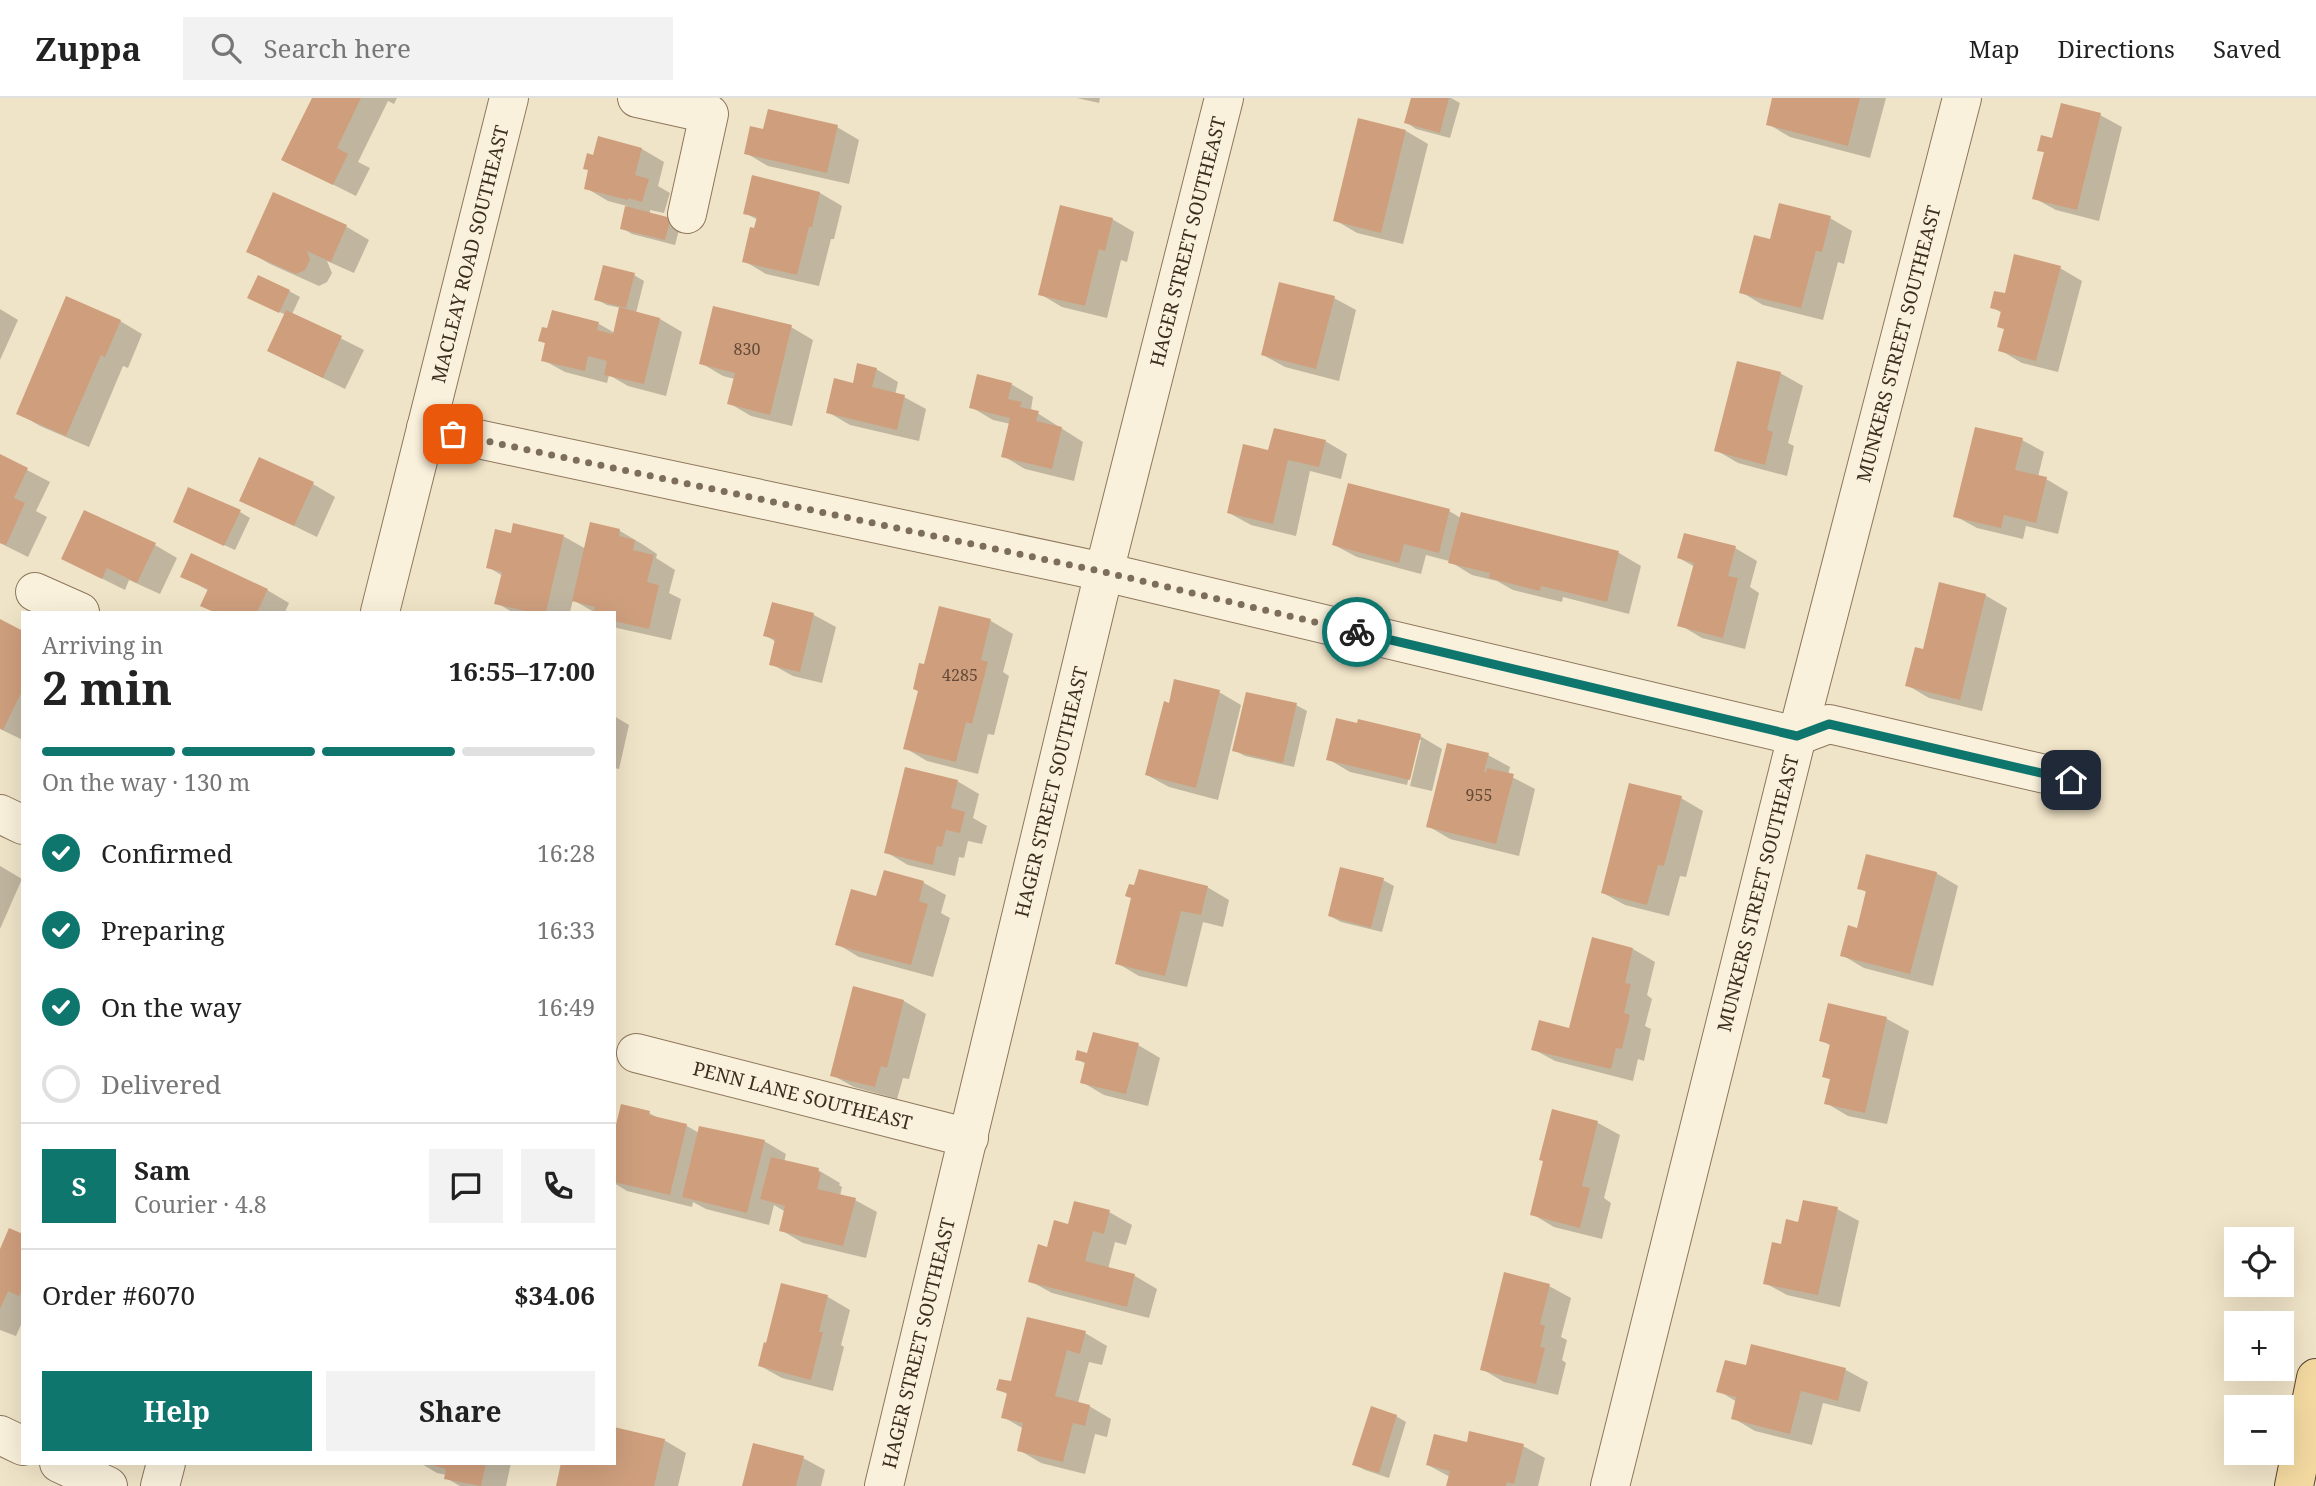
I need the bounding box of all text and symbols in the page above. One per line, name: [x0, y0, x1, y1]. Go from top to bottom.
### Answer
search box: [183, 17, 673, 80]
text: Zuppa: [35, 26, 141, 71]
icon: search: [207, 29, 245, 67]
text: Search here: [263, 30, 411, 66]
text: Map: [1969, 32, 2020, 65]
text: Directions: [2058, 32, 2175, 65]
text: Saved: [2213, 32, 2281, 65]
street label: HAGER STREET SOUTHEAST: [1144, 113, 1232, 369]
street label: MACLEAY ROAD SOUTHEAST: [425, 122, 515, 386]
street label: MUNKERS STREET SOUTHEAST: [1850, 202, 1947, 485]
house number: 830: [734, 338, 760, 360]
pin: [423, 404, 483, 464]
icon: bag: [434, 415, 472, 453]
courier: [1322, 597, 1392, 667]
icon: bike: [1338, 613, 1376, 651]
text: Arriving in: [42, 629, 163, 661]
text: 16:55–17:00: [449, 653, 595, 689]
text: 2 min: [42, 656, 172, 718]
house number: 4285: [942, 664, 978, 686]
street label: HAGER STREET SOUTHEAST: [1008, 664, 1094, 920]
pin: [2041, 750, 2101, 810]
street label: MUNKERS STREET SOUTHEAST: [1711, 751, 1805, 1035]
icon: home: [2052, 761, 2090, 799]
text: On the way · 130 m: [42, 766, 250, 798]
house number: 955: [1466, 784, 1492, 806]
icon: check: [42, 834, 80, 872]
text: Confirmed: [101, 835, 233, 871]
text: 16:28: [537, 837, 595, 869]
icon: check: [42, 911, 80, 949]
text: Preparing: [101, 912, 225, 948]
text: 16:33: [537, 914, 595, 946]
icon: check: [42, 988, 80, 1026]
text: On the way: [101, 989, 241, 1025]
text: 16:49: [537, 991, 595, 1023]
street label: PENN LANE SOUTHEAST: [690, 1055, 915, 1136]
text: Delivered: [101, 1066, 221, 1102]
button: chat: [429, 1149, 503, 1223]
button: phone: [521, 1149, 595, 1223]
text: Sam: [134, 1152, 190, 1188]
text: S: [71, 1168, 87, 1204]
text: Courier · 4.8: [134, 1188, 267, 1220]
street label: HAGER STREET SOUTHEAST: [876, 1215, 961, 1471]
map controls: [2224, 1227, 2294, 1465]
button: locate: [2224, 1227, 2294, 1297]
text: Order #6070: [42, 1277, 195, 1313]
text: $34.06: [514, 1277, 595, 1313]
button: +: [2224, 1311, 2294, 1381]
button: Help: [42, 1371, 312, 1451]
button: Share: [326, 1371, 595, 1451]
button: −: [2224, 1395, 2294, 1465]

